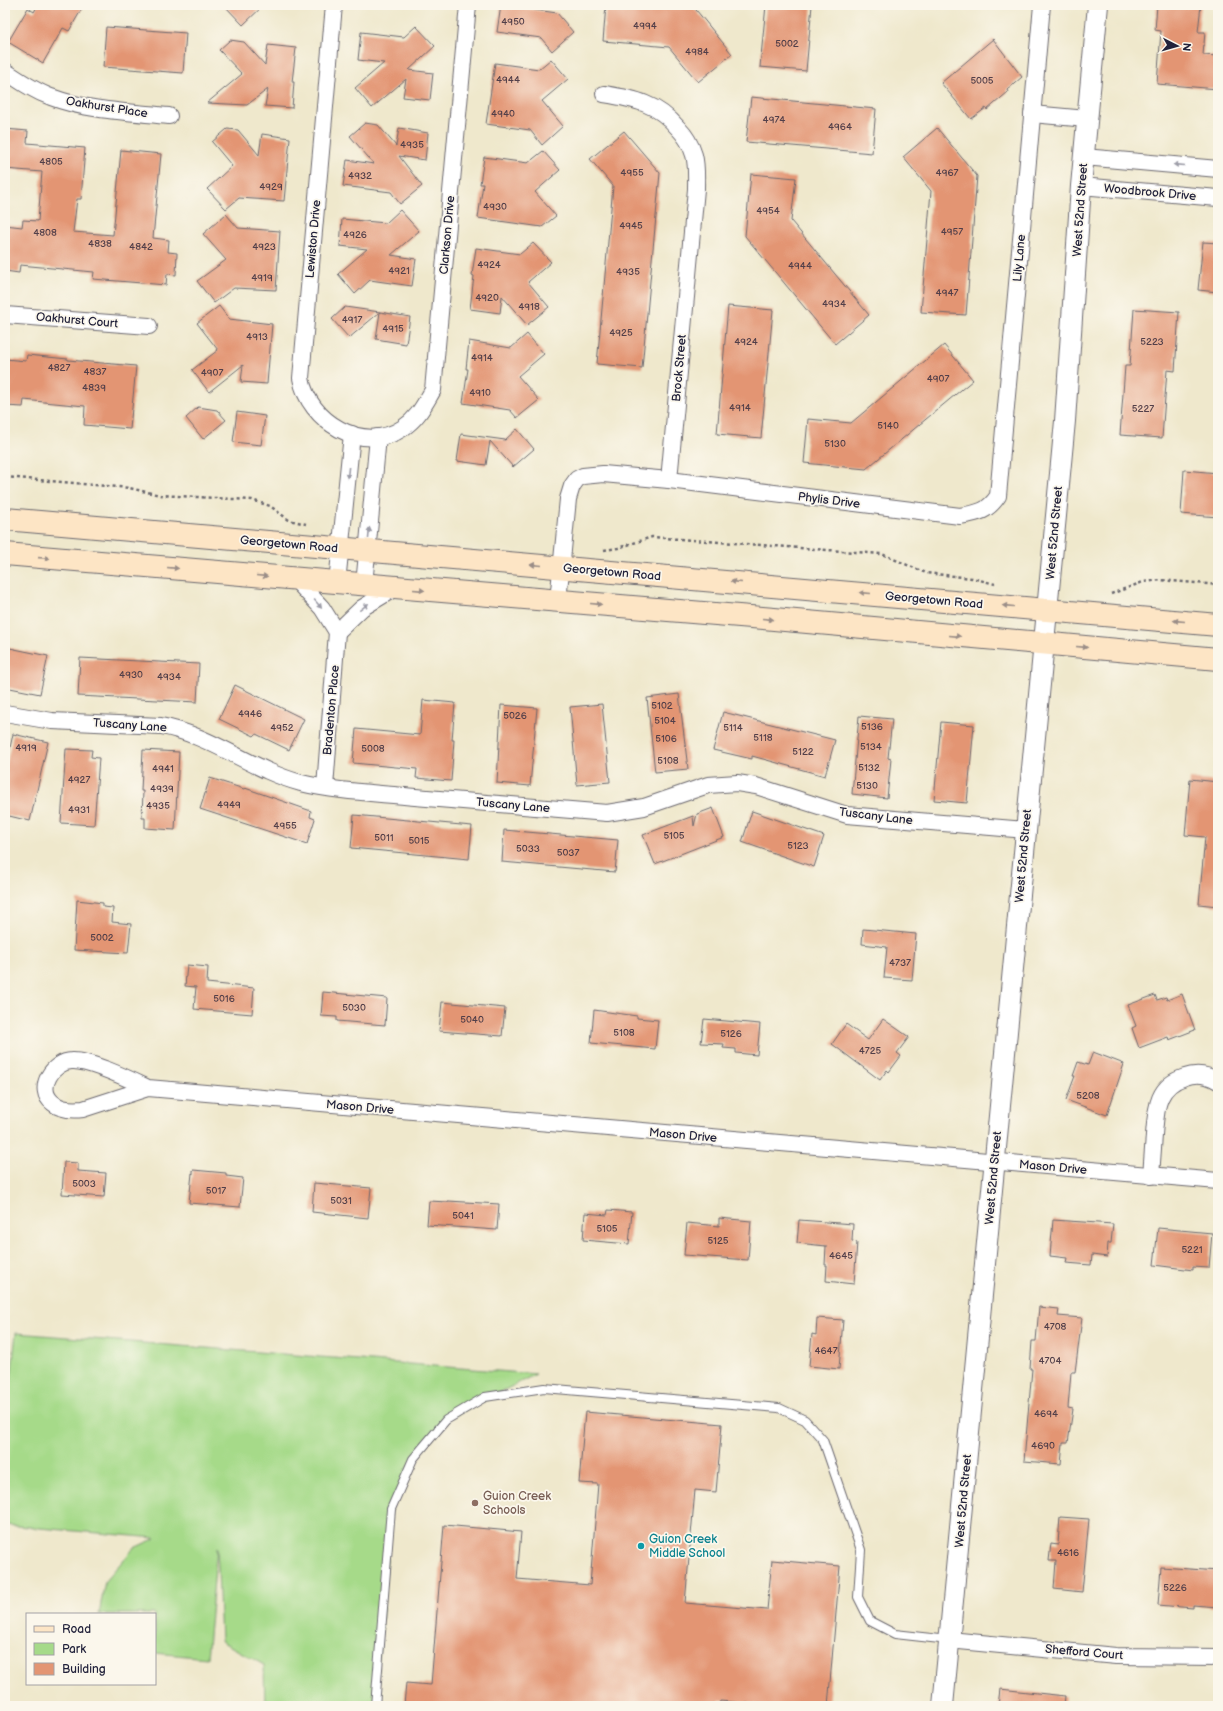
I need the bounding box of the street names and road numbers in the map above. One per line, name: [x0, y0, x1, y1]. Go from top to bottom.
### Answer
street label: Oakhurst Place: [65, 94, 149, 121]
street label: West 52nd Street: [1070, 162, 1091, 257]
street label: Woodbrook Drive: [1103, 181, 1197, 204]
street label: Clarkson Drive: [437, 195, 458, 275]
street label: Lewiston Drive: [303, 199, 324, 279]
street label: Lily Lane: [1010, 234, 1029, 282]
street label: Oakhurst Court: [35, 309, 119, 332]
street label: Brock Street: [669, 334, 690, 402]
street label: West 52nd Street: [1043, 485, 1066, 580]
street label: Phylis Drive: [797, 489, 861, 512]
street label: Georgetown Road: [239, 533, 339, 556]
street label: Georgetown Road: [562, 561, 662, 584]
street label: Georgetown Road: [884, 589, 984, 612]
street label: Bradenton Place: [320, 664, 343, 756]
street label: Tuscany Lane: [93, 715, 167, 736]
street label: Tuscany Lane: [475, 795, 550, 816]
street label: Tuscany Lane: [838, 805, 914, 828]
street label: West 52nd Street: [1012, 808, 1035, 903]
street label: Mason Drive: [325, 1097, 395, 1118]
street label: Mason Drive: [648, 1125, 718, 1146]
street label: West 52nd Street: [982, 1130, 1005, 1225]
street label: Mason Drive: [1018, 1157, 1088, 1178]
street label: West 52nd Street: [952, 1453, 975, 1548]
street label: Shefford Court: [1044, 1642, 1124, 1663]

